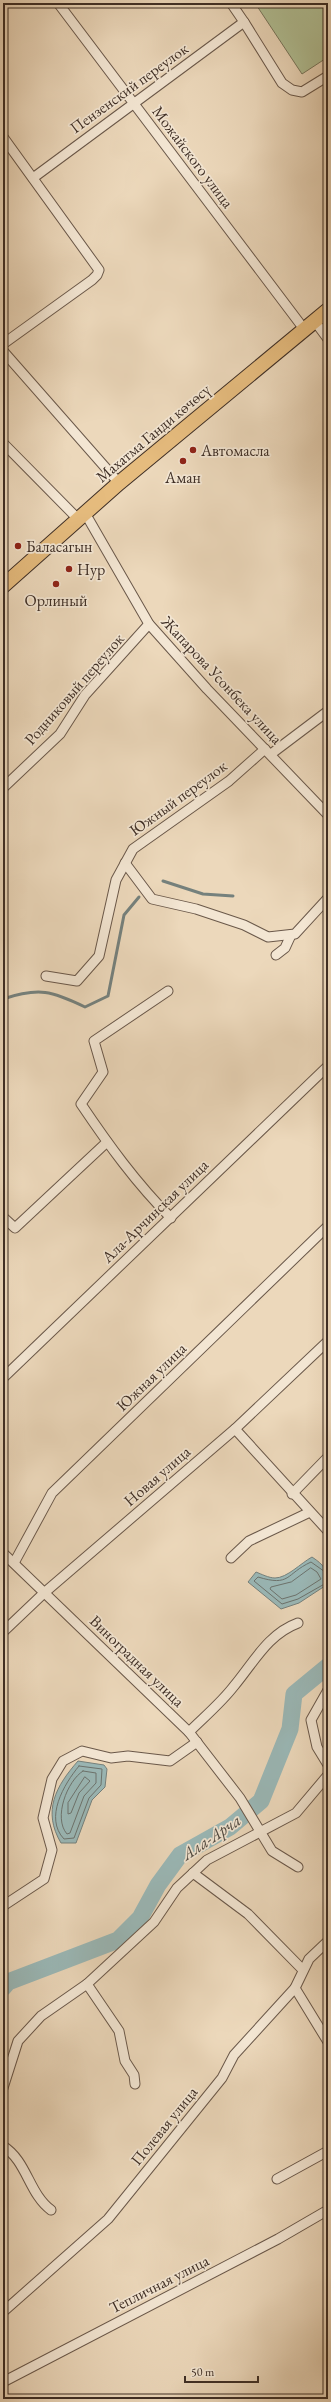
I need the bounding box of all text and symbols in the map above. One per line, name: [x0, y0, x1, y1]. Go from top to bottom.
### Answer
street label: Пензенский переулок: [66, 38, 193, 138]
street label: Можайского улица: [148, 102, 239, 213]
street label: Махатма Ганди көчөсү: [91, 378, 215, 487]
place label: Автомасла: [200, 440, 270, 461]
marker: Автомасла: [188, 445, 198, 455]
marker: Аман: [178, 456, 188, 466]
place label: Аман: [164, 467, 201, 488]
place label: Баласагын: [26, 536, 92, 557]
marker: Баласагын: [13, 541, 23, 551]
place label: Нур: [77, 559, 105, 580]
marker: Нур: [64, 564, 74, 574]
marker: Орлиный: [51, 579, 61, 589]
place label: Орлиный: [25, 590, 88, 611]
street label: Жапарова Усонбека улица: [156, 611, 287, 749]
street label: Родниковый переулок: [20, 628, 129, 749]
street label: Южный переулок: [125, 755, 231, 841]
street label: Ала-Арчинская улица: [96, 1154, 213, 1268]
street label: Южная улица: [111, 1338, 191, 1416]
street label: Новая улица: [119, 1441, 195, 1511]
street label: Виноградная улица: [85, 1610, 189, 1712]
water label: Ала-Арча: [175, 1809, 245, 1866]
street label: Полевая улица: [126, 2082, 203, 2170]
street label: Тепличная улица: [106, 2250, 213, 2318]
scale bar: [185, 2358, 258, 2384]
text: 50 m: [191, 2364, 215, 2380]

